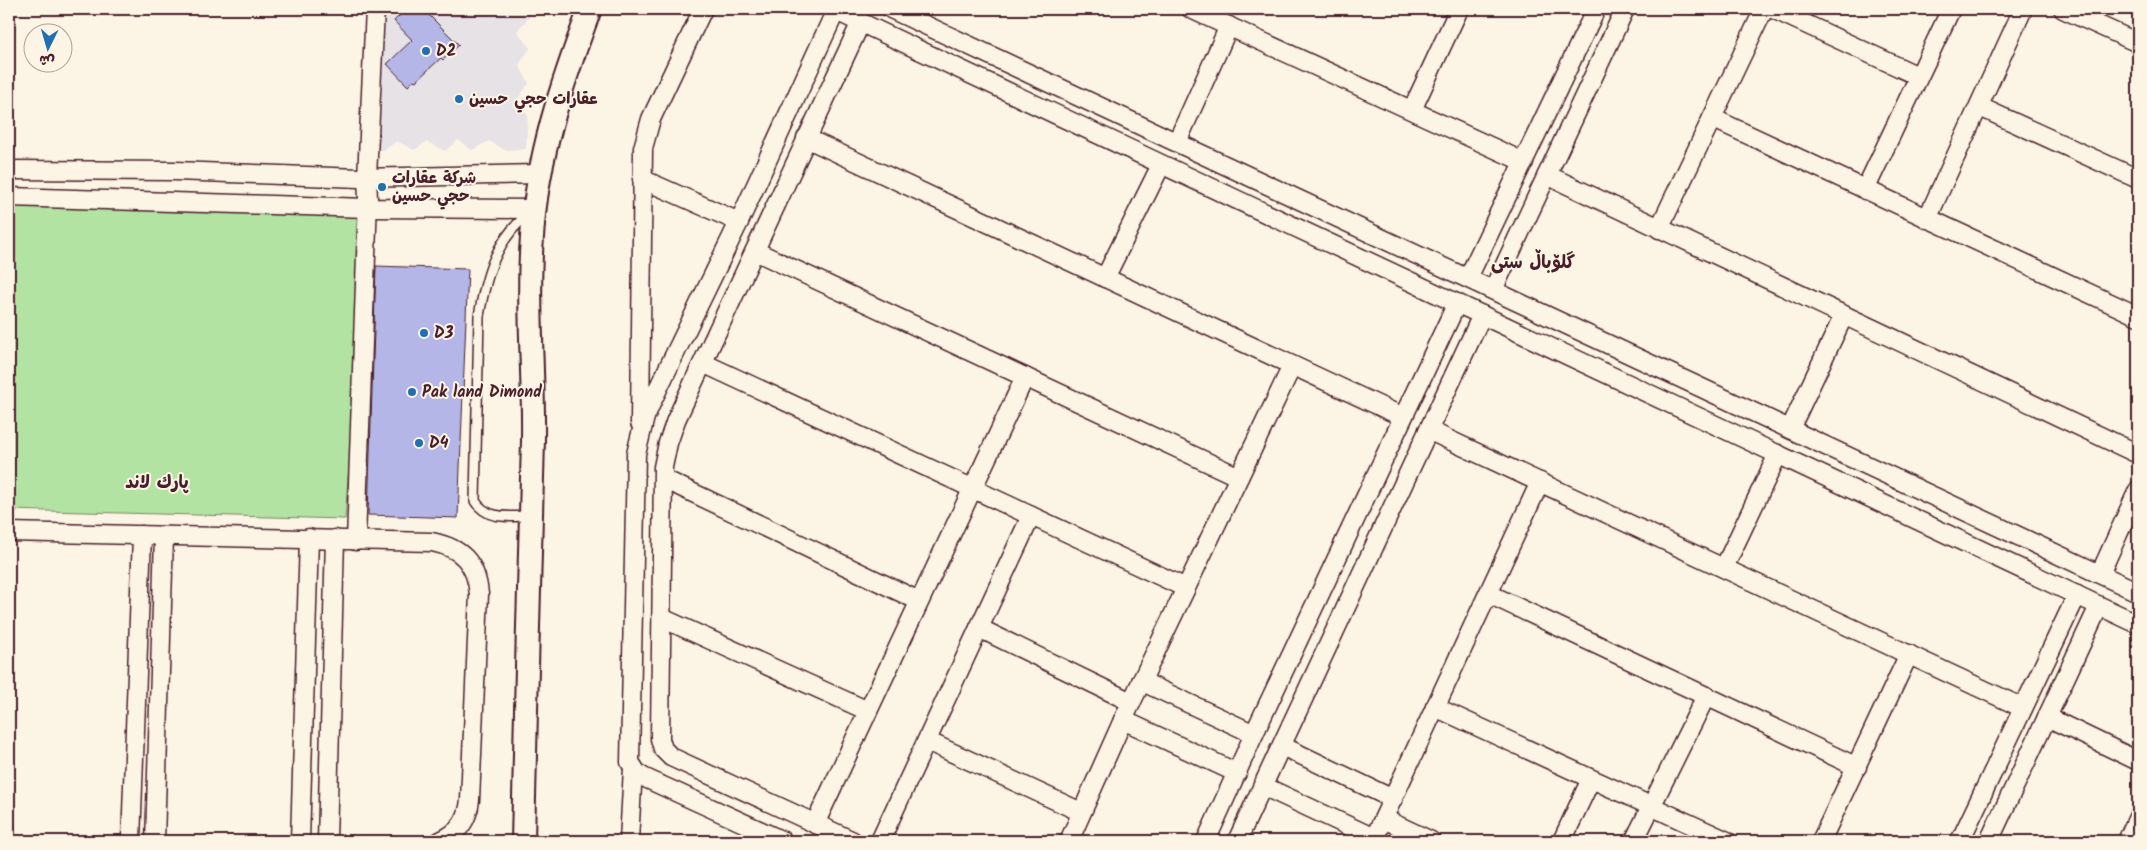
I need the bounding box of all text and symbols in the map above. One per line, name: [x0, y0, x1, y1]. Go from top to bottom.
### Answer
north arrow: [22, 22, 72, 72]
place label: D2: [436, 39, 456, 64]
marker: D2: [420, 45, 432, 57]
text: ش: [38, 48, 56, 72]
place label: عقارات حجي حسين: [469, 87, 598, 113]
marker: عقارات حجي حسين: [453, 93, 465, 105]
place label: شرکة عقارات حجي حسين: [392, 166, 476, 210]
marker: شرکة عقارات حجي حسين: [376, 181, 388, 193]
district label: گلۆباڵ ستی: [1491, 249, 1575, 278]
place label: D3: [434, 321, 454, 346]
marker: D3: [418, 327, 430, 339]
place label: Pak land Dimond: [422, 380, 542, 405]
marker: Pak land Dimond: [406, 386, 418, 398]
place label: D4: [429, 431, 449, 456]
marker: D4: [413, 437, 425, 449]
district label: پارك لاند: [125, 469, 190, 498]

